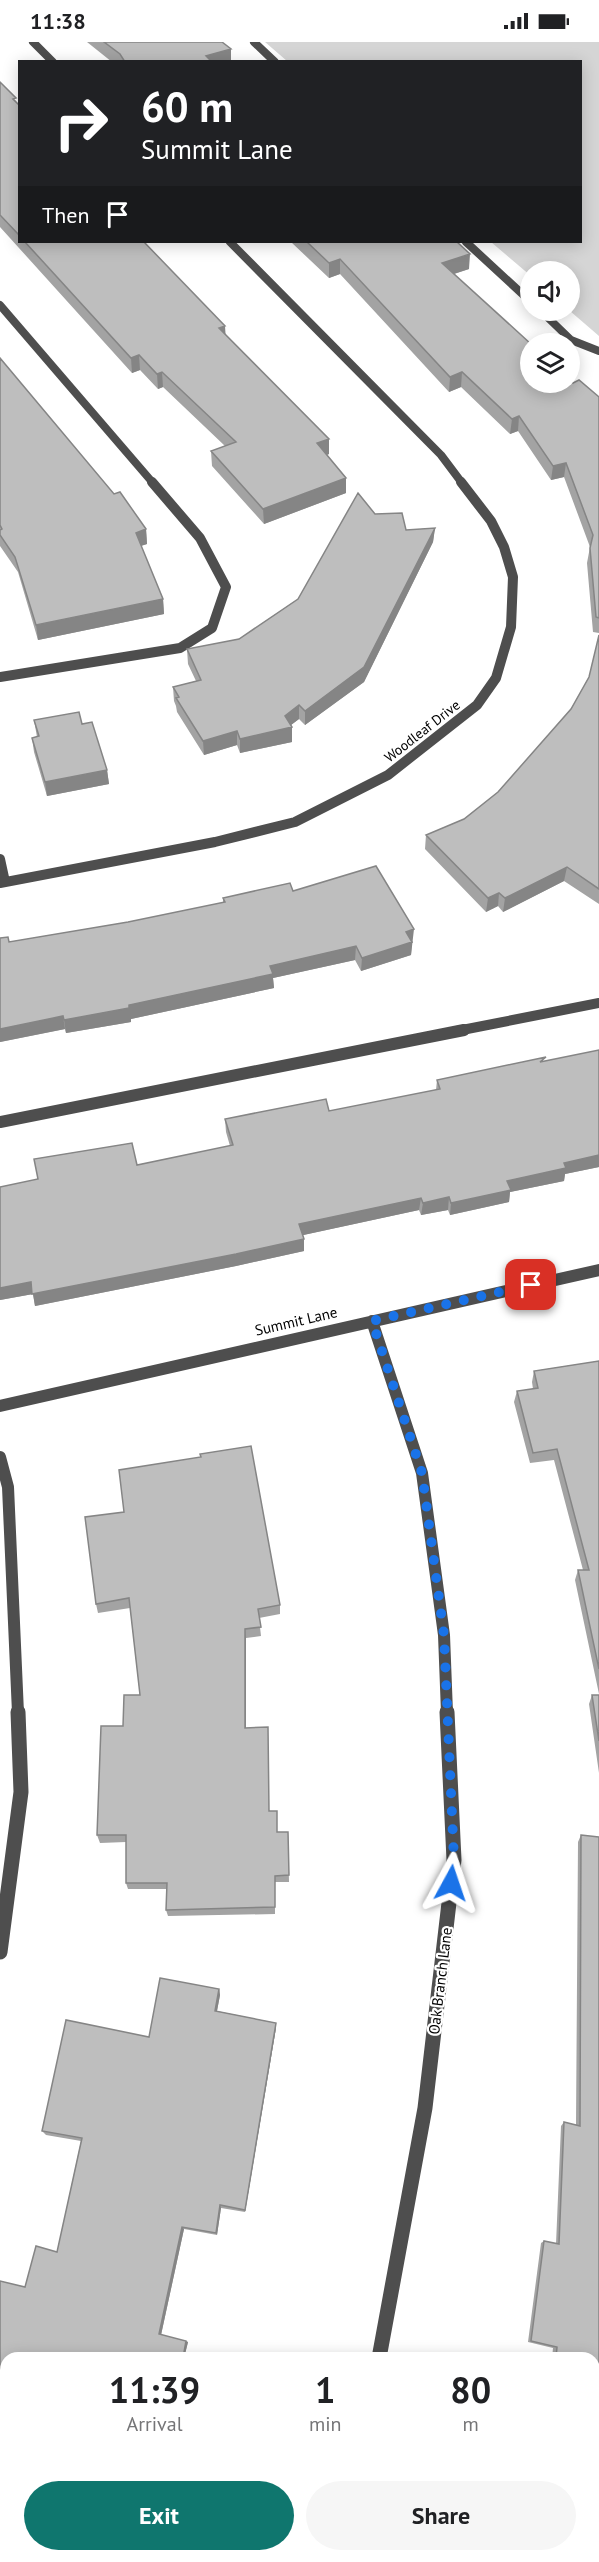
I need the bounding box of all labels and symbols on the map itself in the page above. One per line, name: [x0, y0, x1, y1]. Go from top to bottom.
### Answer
street label: Woodleaf Drive: [380, 696, 464, 766]
pin: [505, 1259, 556, 1310]
street label: Summit Lane: [253, 1302, 339, 1340]
position arrow: [419, 1851, 483, 1915]
street label: Oak Branch Lane: [424, 1926, 456, 2036]

